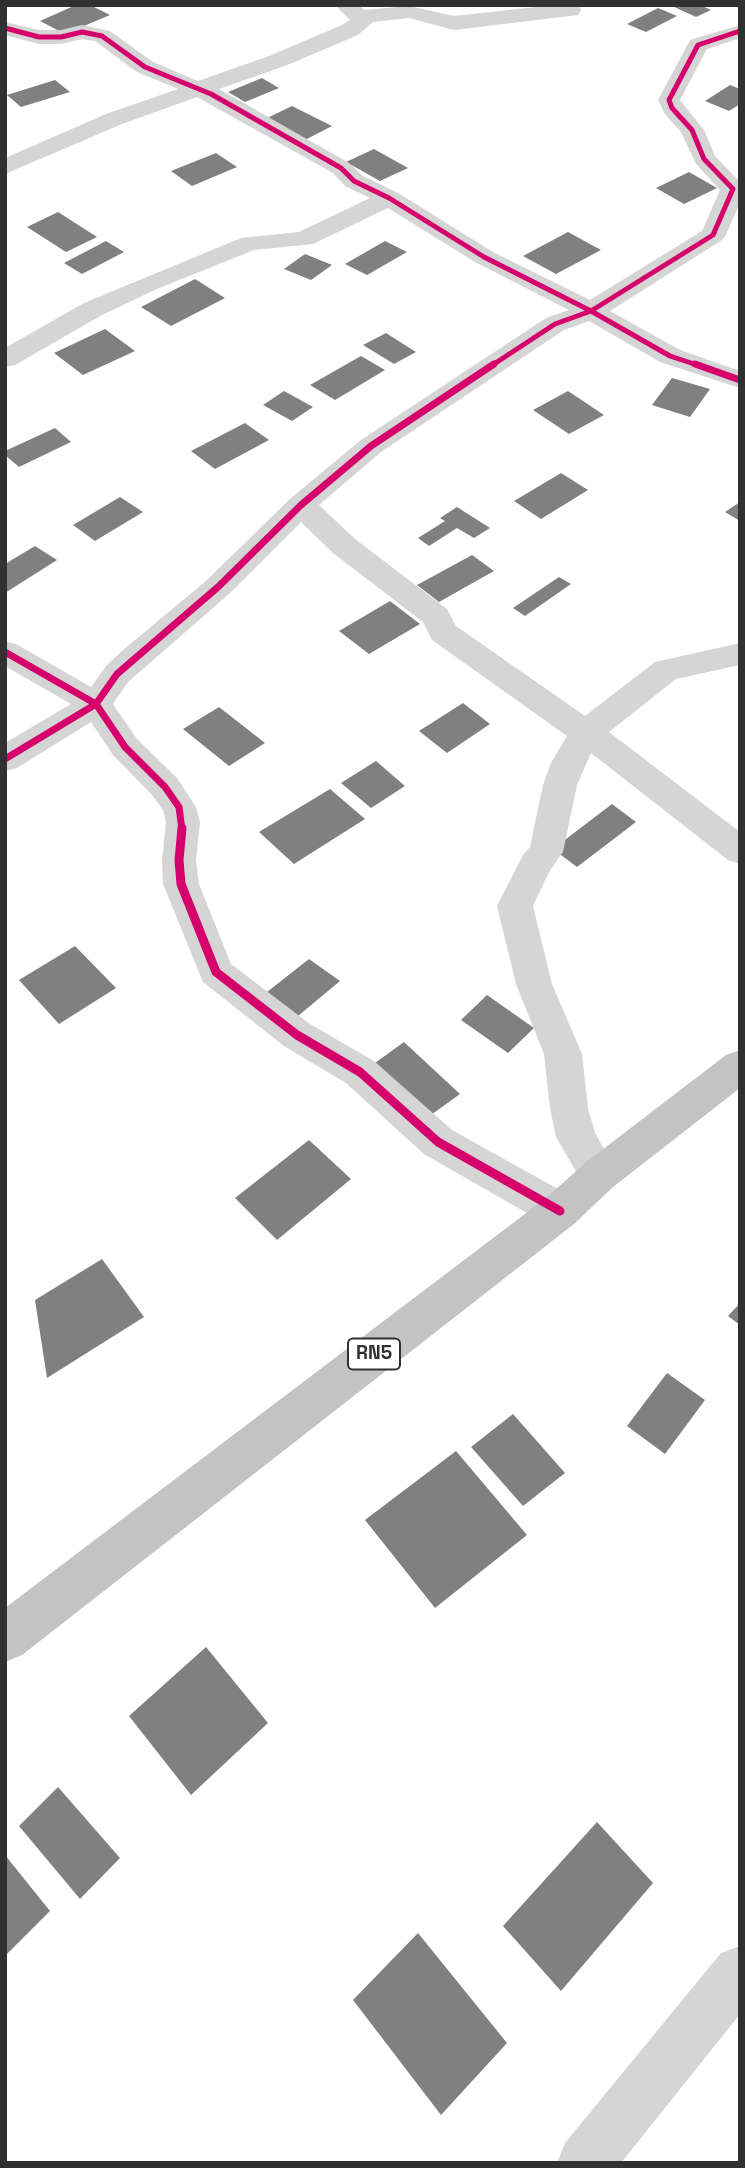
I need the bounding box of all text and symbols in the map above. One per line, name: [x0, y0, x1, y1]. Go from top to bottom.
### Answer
road number: RN5: [348, 1338, 400, 1370]

